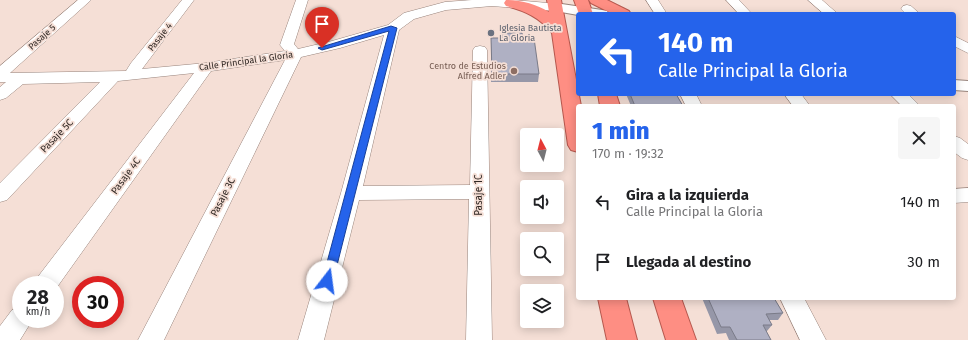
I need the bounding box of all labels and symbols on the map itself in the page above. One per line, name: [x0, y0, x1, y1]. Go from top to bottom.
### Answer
pin: [305, 7.0, 339, 48]
street label: Pasaje 4: [146, 21, 174, 53]
street label: Pasaje 5: [26, 22, 58, 52]
place label: Iglesia Bautista La Gloria: [499, 23, 562, 43]
marker: Iglesia Bautista La Gloria: [486, 28, 496, 38]
street label: Calle Principal la Gloria: [198, 49, 294, 73]
place label: Centro de Estudios Alfred Adler: [429, 61, 507, 81]
marker: Centro de Estudios Alfred Adler: [509, 66, 519, 76]
street label: Pasaje 5C: [38, 116, 76, 155]
north arrow: [520, 128, 564, 172]
street label: Pasaje 4C: [109, 155, 144, 197]
street label: Pasaje 1C: [473, 174, 485, 216]
street label: Pasaje 3C: [208, 175, 238, 218]
position arrow: [306, 260, 348, 302]
speed limit sign: 30: [72, 276, 124, 328]

